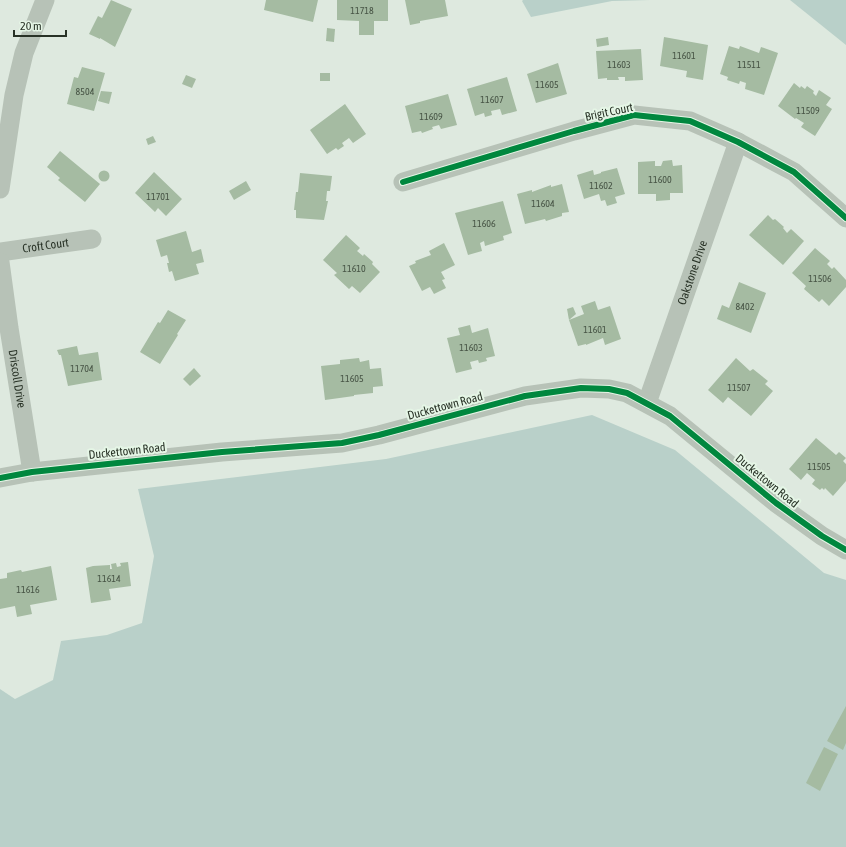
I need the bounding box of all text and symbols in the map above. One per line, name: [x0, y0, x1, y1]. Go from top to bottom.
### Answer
house number: 11718: [350, 5, 374, 16]
scale bar: [14, 12, 66, 38]
text: 20 m: [20, 19, 42, 33]
house number: 11601: [672, 50, 696, 61]
house number: 11603: [607, 59, 631, 70]
house number: 11511: [737, 59, 761, 70]
house number: 11605: [535, 79, 559, 90]
house number: 8504: [76, 86, 95, 97]
house number: 11607: [480, 94, 504, 105]
street label: Brigit Court: [584, 100, 635, 124]
house number: 11509: [796, 105, 820, 116]
house number: 11609: [419, 111, 443, 122]
house number: 11600: [648, 174, 672, 185]
house number: 11602: [589, 180, 613, 191]
house number: 11701: [146, 191, 170, 202]
house number: 11604: [531, 198, 555, 209]
house number: 11606: [472, 218, 496, 229]
street label: Croft Court: [21, 235, 70, 256]
street label: Oakstone Drive: [675, 239, 710, 307]
house number: 11610: [342, 263, 366, 274]
house number: 11506: [808, 273, 832, 284]
house number: 8402: [736, 301, 755, 312]
house number: 11601: [583, 324, 607, 335]
house number: 11603: [459, 342, 483, 353]
street label: Driscoll Drive: [6, 349, 29, 409]
house number: 11704: [70, 363, 94, 374]
house number: 11605: [340, 373, 364, 384]
house number: 11507: [727, 382, 751, 393]
street label: Duckettown Road: [406, 389, 484, 423]
street label: Duckettown Road: [88, 440, 166, 462]
street label: Duckettown Road: [733, 451, 801, 511]
house number: 11505: [807, 461, 831, 472]
house number: 11614: [97, 573, 121, 584]
house number: 11616: [16, 584, 40, 595]

